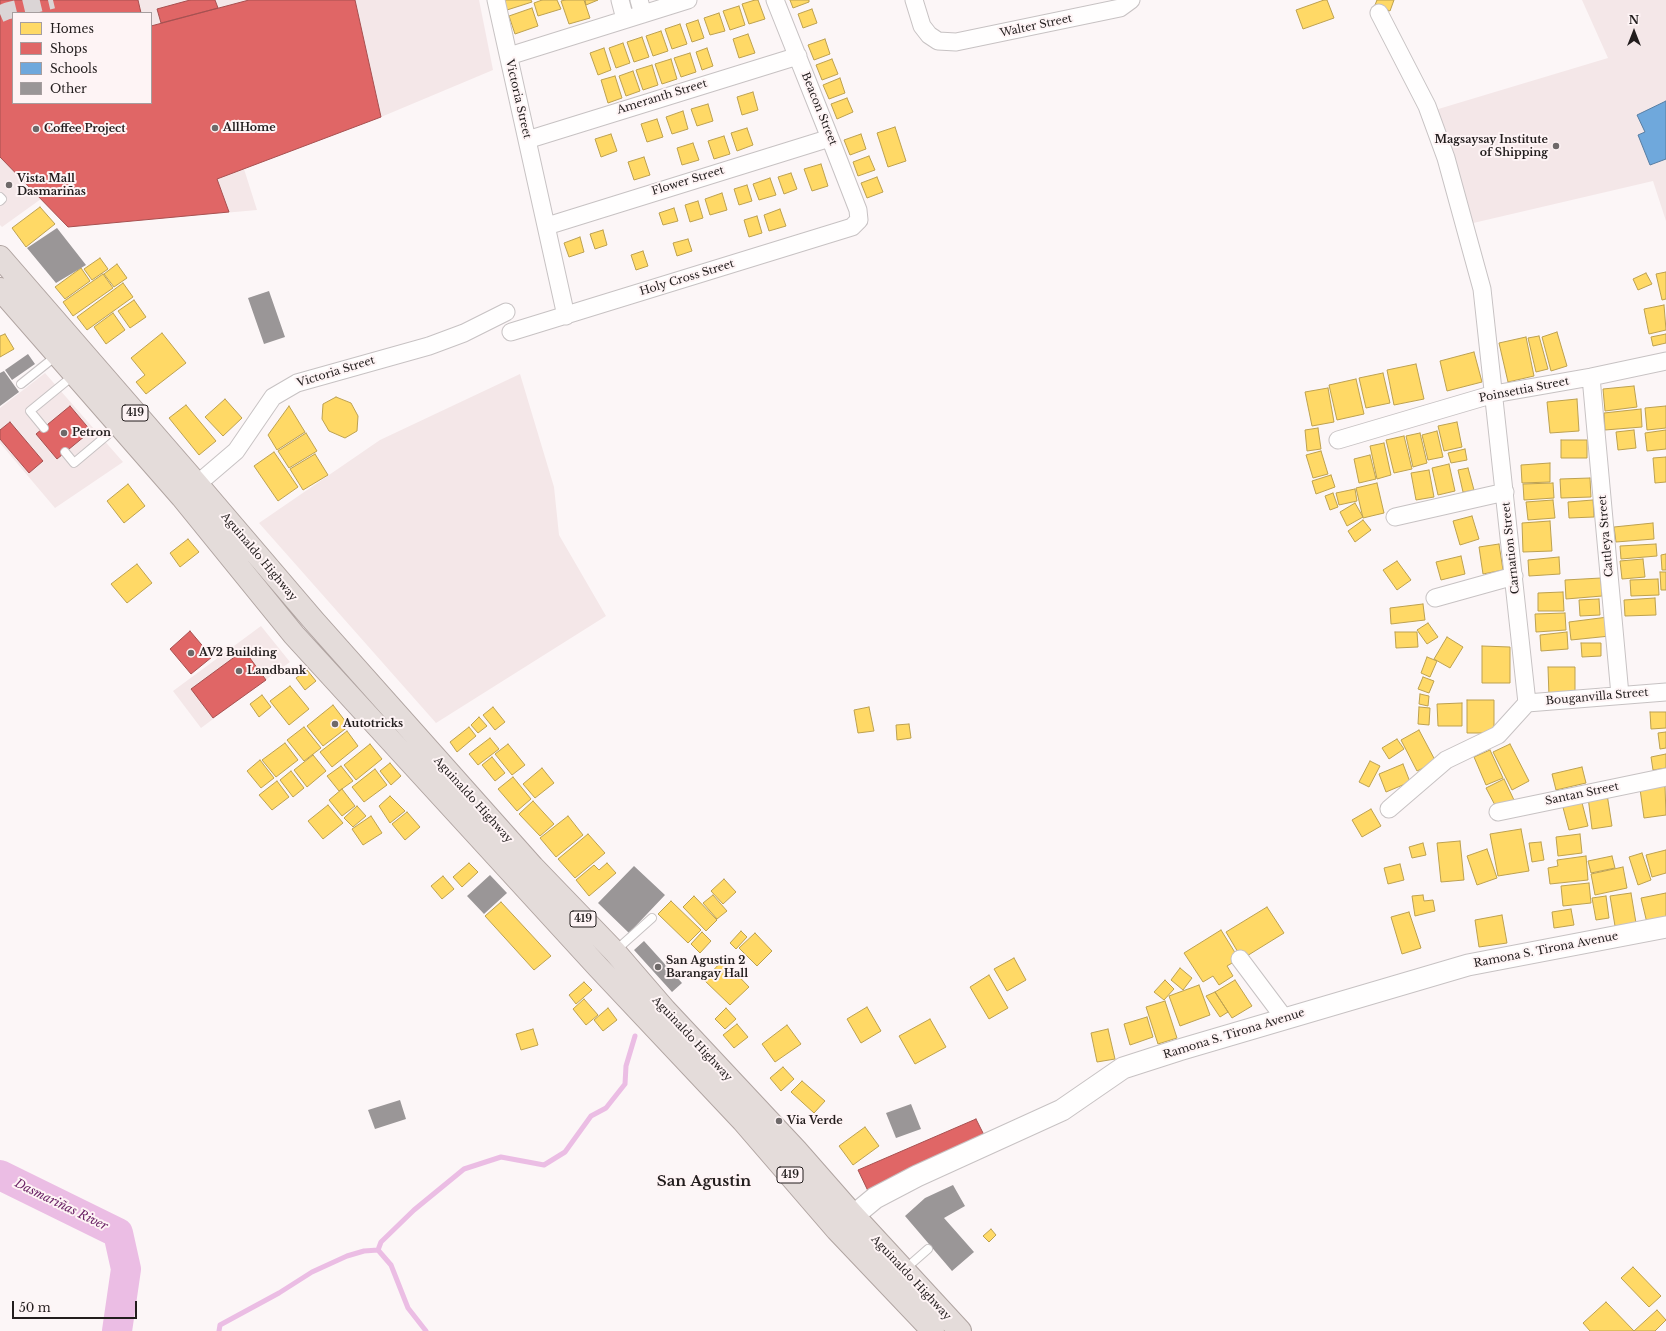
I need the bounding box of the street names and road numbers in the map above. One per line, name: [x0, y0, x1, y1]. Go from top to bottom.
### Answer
street label: Walter Street: [999, 12, 1073, 40]
street label: Victoria Street: [502, 58, 534, 140]
street label: Beacon Street: [798, 70, 840, 148]
street label: Ameranth Street: [615, 77, 709, 117]
street label: Flower Street: [650, 164, 726, 198]
street label: Holy Cross Street: [638, 257, 736, 299]
street label: Victoria Street: [295, 354, 377, 390]
street label: Poinsettia Street: [1478, 375, 1570, 405]
road number: 419: [122, 405, 148, 421]
street label: Cattleya Street: [1596, 494, 1616, 578]
street label: Carnation Street: [1500, 501, 1522, 595]
street label: Aguinaldo Highway: [218, 510, 300, 604]
street label: Bouganvilla Street: [1545, 686, 1649, 708]
street label: Aguinaldo Highway: [431, 754, 515, 846]
street label: Santan Street: [1544, 780, 1620, 808]
road number: 419: [570, 911, 596, 927]
street label: Ramona S. Tirona Avenue: [1473, 929, 1619, 971]
street label: Aguinaldo Highway: [649, 994, 735, 1084]
street label: Ramona S. Tirona Avenue: [1162, 1006, 1306, 1062]
road number: 419: [777, 1167, 803, 1183]
street label: Aguinaldo Highway: [868, 1233, 954, 1323]

